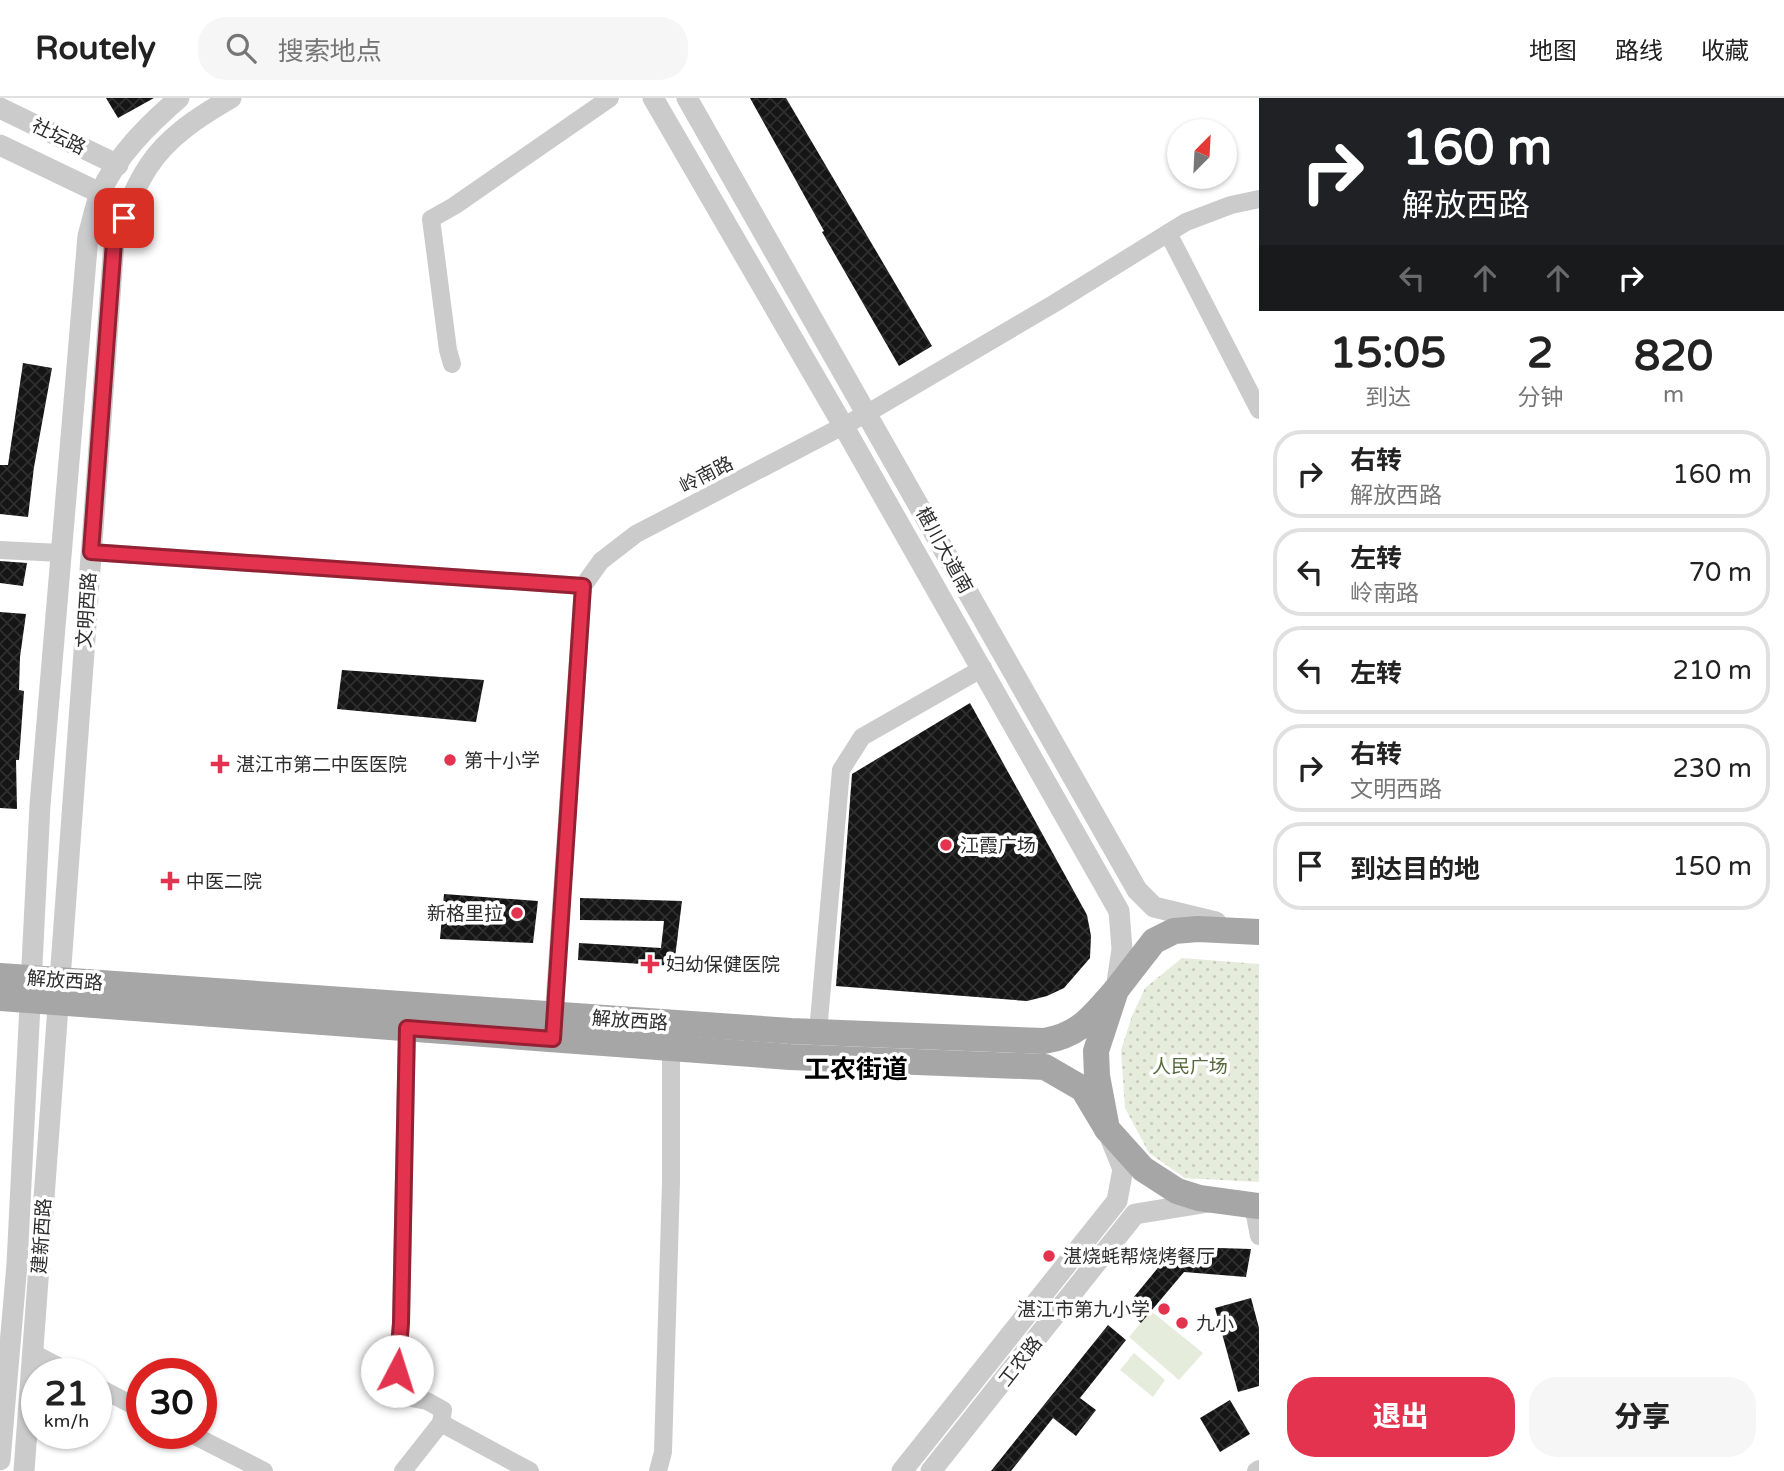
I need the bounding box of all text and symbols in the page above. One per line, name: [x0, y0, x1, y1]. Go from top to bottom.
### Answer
search box: [198, 17, 688, 80]
text: Routely: [35, 29, 156, 68]
icon: search: [222, 29, 260, 67]
text: 搜索地点: [278, 36, 382, 67]
text: 地图: [1529, 37, 1577, 66]
text: 路线: [1615, 37, 1663, 66]
text: 收藏: [1701, 37, 1749, 66]
street label: 社坛路: [28, 115, 89, 159]
north arrow: [1167, 119, 1237, 189]
map controls: [1167, 119, 1237, 189]
text: 160 m: [1402, 119, 1552, 178]
icon: right: [1287, 126, 1378, 217]
text: 解放西路: [1402, 187, 1530, 225]
pin: [94, 188, 154, 248]
icon: arrive: [105, 199, 143, 237]
icon: left: [1393, 259, 1431, 297]
icon: ahead: [1466, 259, 1504, 297]
icon: ahead: [1539, 259, 1577, 297]
icon: right: [1612, 259, 1650, 297]
text: 15:05: [1330, 328, 1446, 379]
text: 2: [1527, 328, 1553, 379]
text: 820: [1634, 331, 1713, 382]
text: m: [1663, 381, 1684, 409]
text: 到达: [1365, 384, 1411, 412]
text: 分钟: [1517, 384, 1563, 412]
text: 右转: [1350, 445, 1402, 476]
street label: 岭南路: [676, 452, 737, 498]
icon: right: [1291, 455, 1329, 493]
text: 160 m: [1672, 459, 1752, 490]
text: 解放西路: [1350, 482, 1442, 510]
street label: 椹川大道南: [911, 504, 977, 597]
text: 左转: [1350, 543, 1402, 574]
icon: left: [1291, 553, 1329, 591]
text: 70 m: [1689, 557, 1752, 588]
street label: 文明西路: [73, 571, 101, 649]
text: 岭南路: [1350, 580, 1419, 608]
icon: left: [1291, 651, 1329, 689]
text: 210 m: [1672, 655, 1752, 686]
text: 左转: [1350, 658, 1402, 689]
text: 右转: [1350, 739, 1402, 770]
icon: right: [1291, 749, 1329, 787]
place label: 第十小学: [464, 750, 540, 772]
marker: 第十小学: [442, 752, 458, 768]
text: 230 m: [1672, 753, 1752, 784]
marker: 湛江市第二中医医院: [210, 754, 230, 774]
place label: 湛江市第二中医医院: [236, 754, 407, 776]
text: 文明西路: [1350, 776, 1442, 804]
place label: 江霞广场: [960, 835, 1036, 857]
marker: 江霞广场: [938, 837, 954, 853]
icon: arrive: [1291, 847, 1329, 885]
text: 150 m: [1672, 851, 1752, 882]
text: 到达目的地: [1350, 854, 1480, 885]
marker: 中医二院: [160, 871, 180, 891]
place label: 中医二院: [186, 871, 262, 893]
place label: 新格里拉: [427, 903, 503, 925]
marker: 新格里拉: [509, 905, 525, 921]
marker: 妇幼保健医院: [640, 954, 660, 974]
place label: 妇幼保健医院: [666, 954, 780, 976]
street label: 解放西路: [26, 967, 104, 995]
street label: 解放西路: [591, 1007, 669, 1035]
district label: 工农街道: [804, 1054, 908, 1085]
park label: 人民广场: [1152, 1056, 1228, 1078]
street label: 建新西路: [28, 1197, 56, 1275]
place label: 湛烧蚝帮烧烤餐厅: [1063, 1246, 1215, 1268]
marker: 湛烧蚝帮烧烤餐厅: [1041, 1248, 1057, 1264]
place label: 湛江市第九小学: [1017, 1299, 1150, 1321]
marker: 湛江市第九小学: [1156, 1301, 1172, 1317]
place label: 九小: [1196, 1313, 1234, 1335]
marker: 九小: [1174, 1315, 1190, 1331]
street label: 工农路: [995, 1332, 1047, 1391]
position arrow: [360, 1334, 434, 1408]
speed limit sign: 30: [126, 1358, 217, 1449]
text: 21: [45, 1373, 88, 1415]
button: 退出: [1287, 1377, 1515, 1457]
button: 分享: [1529, 1377, 1756, 1457]
text: km/h: [44, 1410, 89, 1432]

